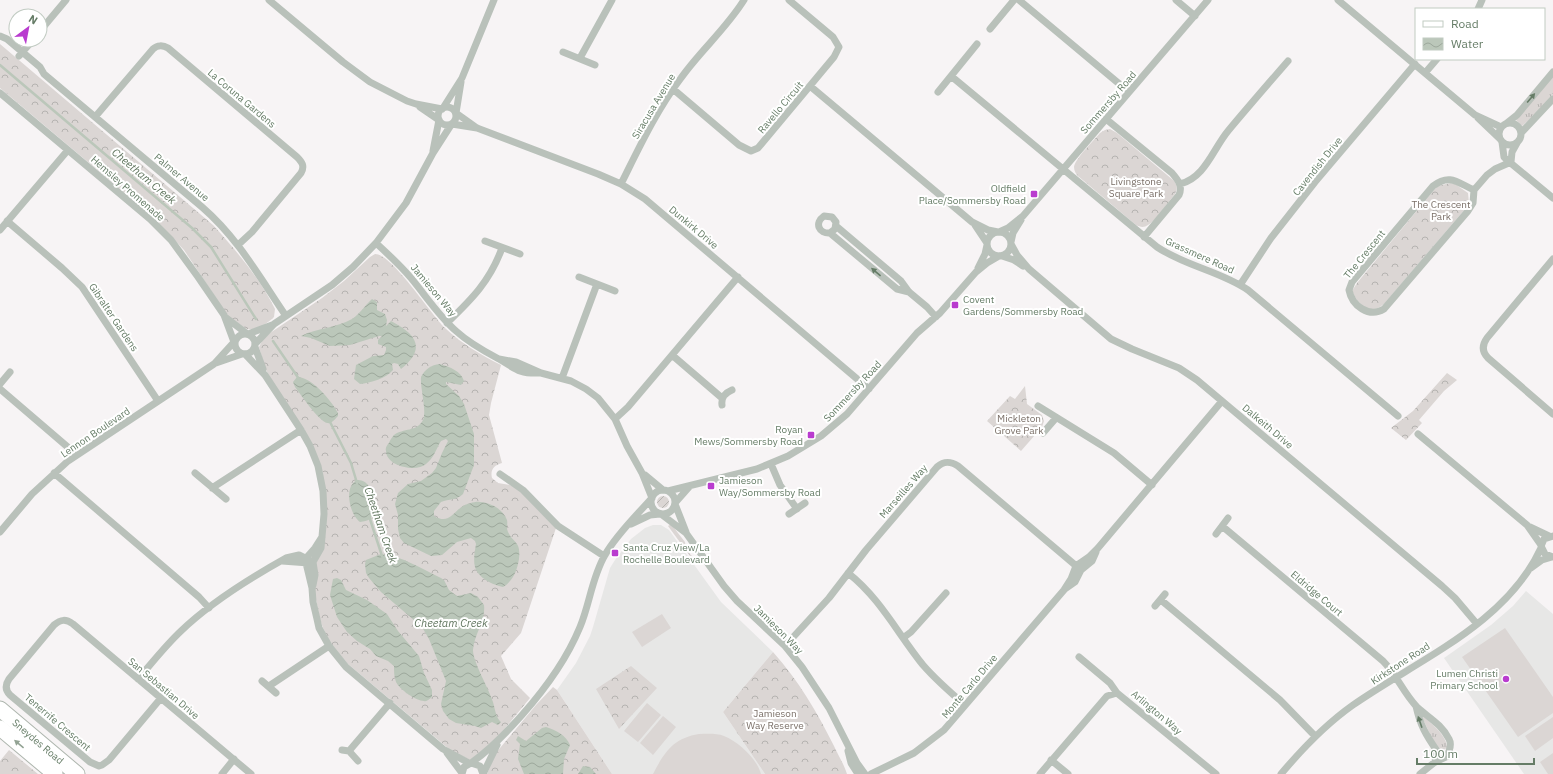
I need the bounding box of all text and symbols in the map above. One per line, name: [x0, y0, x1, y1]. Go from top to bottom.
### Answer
north arrow: [8, 8, 48, 48]
legend: [1415, 8, 1545, 60]
text: N: [26, 11, 40, 28]
text: Road: [1451, 16, 1479, 31]
text: Water: [1451, 36, 1484, 51]
street label: La Coruna Gardens: [205, 66, 279, 131]
street label: Sommersby Road: [1078, 68, 1139, 136]
street label: Siracusa Avenue: [629, 71, 678, 141]
street label: Ravello Circuit: [755, 78, 806, 136]
one-way arrow: [1526, 93, 1535, 104]
street label: Cavendish Drive: [1290, 134, 1345, 198]
water label: Cheetham Creek: [109, 145, 179, 207]
street label: Palmer Avenue: [152, 151, 212, 204]
street label: Hemsley Promenade: [88, 153, 168, 224]
park label: Livingstone Square Park: [1109, 175, 1164, 200]
place label: Oldfield Place/Sommersby Road: [919, 182, 1026, 207]
marker: Oldfield Place/Sommersby Road: [1029, 189, 1039, 199]
park label: The Crescent Park: [1411, 198, 1471, 223]
street label: Dunkirk Drive: [666, 203, 721, 252]
street label: The Crescent: [1341, 227, 1388, 281]
street label: Grassmere Road: [1163, 234, 1236, 277]
street label: Jamieson Way: [408, 261, 459, 319]
one-way arrow: [871, 267, 882, 276]
street label: Gibralter Gardens: [86, 281, 141, 354]
place label: Covent Gardens/Sommersby Road: [963, 293, 1083, 318]
marker: Covent Gardens/Sommersby Road: [950, 300, 960, 310]
street label: Sommersby Road: [821, 358, 884, 425]
street label: Dalkeith Drive: [1240, 401, 1296, 452]
street label: Lennon Boulevard: [58, 404, 132, 460]
park label: Mickleton Grove Park: [994, 412, 1044, 437]
place label: Royan Mews/Sommersby Road: [694, 423, 803, 448]
marker: Royan Mews/Sommersby Road: [806, 430, 816, 440]
street label: Marseilles Way: [876, 462, 930, 521]
place label: Jamieson Way/Sommersby Road: [719, 474, 821, 499]
marker: Jamieson Way/Sommersby Road: [706, 481, 716, 491]
water label: Cheetham Creek: [361, 485, 401, 565]
place label: Santa Cruz View/La Rochelle Boulevard: [623, 541, 710, 566]
marker: Santa Cruz View/La Rochelle Boulevard: [610, 548, 620, 558]
street label: Eldridge Court: [1288, 568, 1346, 619]
street label: Jamieson Way: [751, 602, 806, 657]
water label: Cheetam Creek: [414, 616, 488, 630]
street label: Kirkstone Road: [1368, 639, 1432, 687]
street label: Monte Carlo Drive: [939, 651, 1000, 721]
street label: San Sebastian Drive: [125, 655, 202, 722]
place label: Lumen Christi Primary School: [1430, 667, 1498, 692]
marker: Lumen Christi Primary School: [1501, 674, 1511, 684]
street label: Arlington Way: [1129, 687, 1185, 737]
street label: Tenerrife Crescent: [22, 691, 94, 754]
park label: Jamieson Way Reserve: [746, 707, 804, 732]
street label: Sneydes Road: [9, 716, 66, 767]
one-way arrow: [1417, 716, 1423, 728]
one-way arrow: [14, 740, 24, 749]
scale bar: [1417, 740, 1534, 766]
text: 100 m: [1423, 746, 1458, 761]

